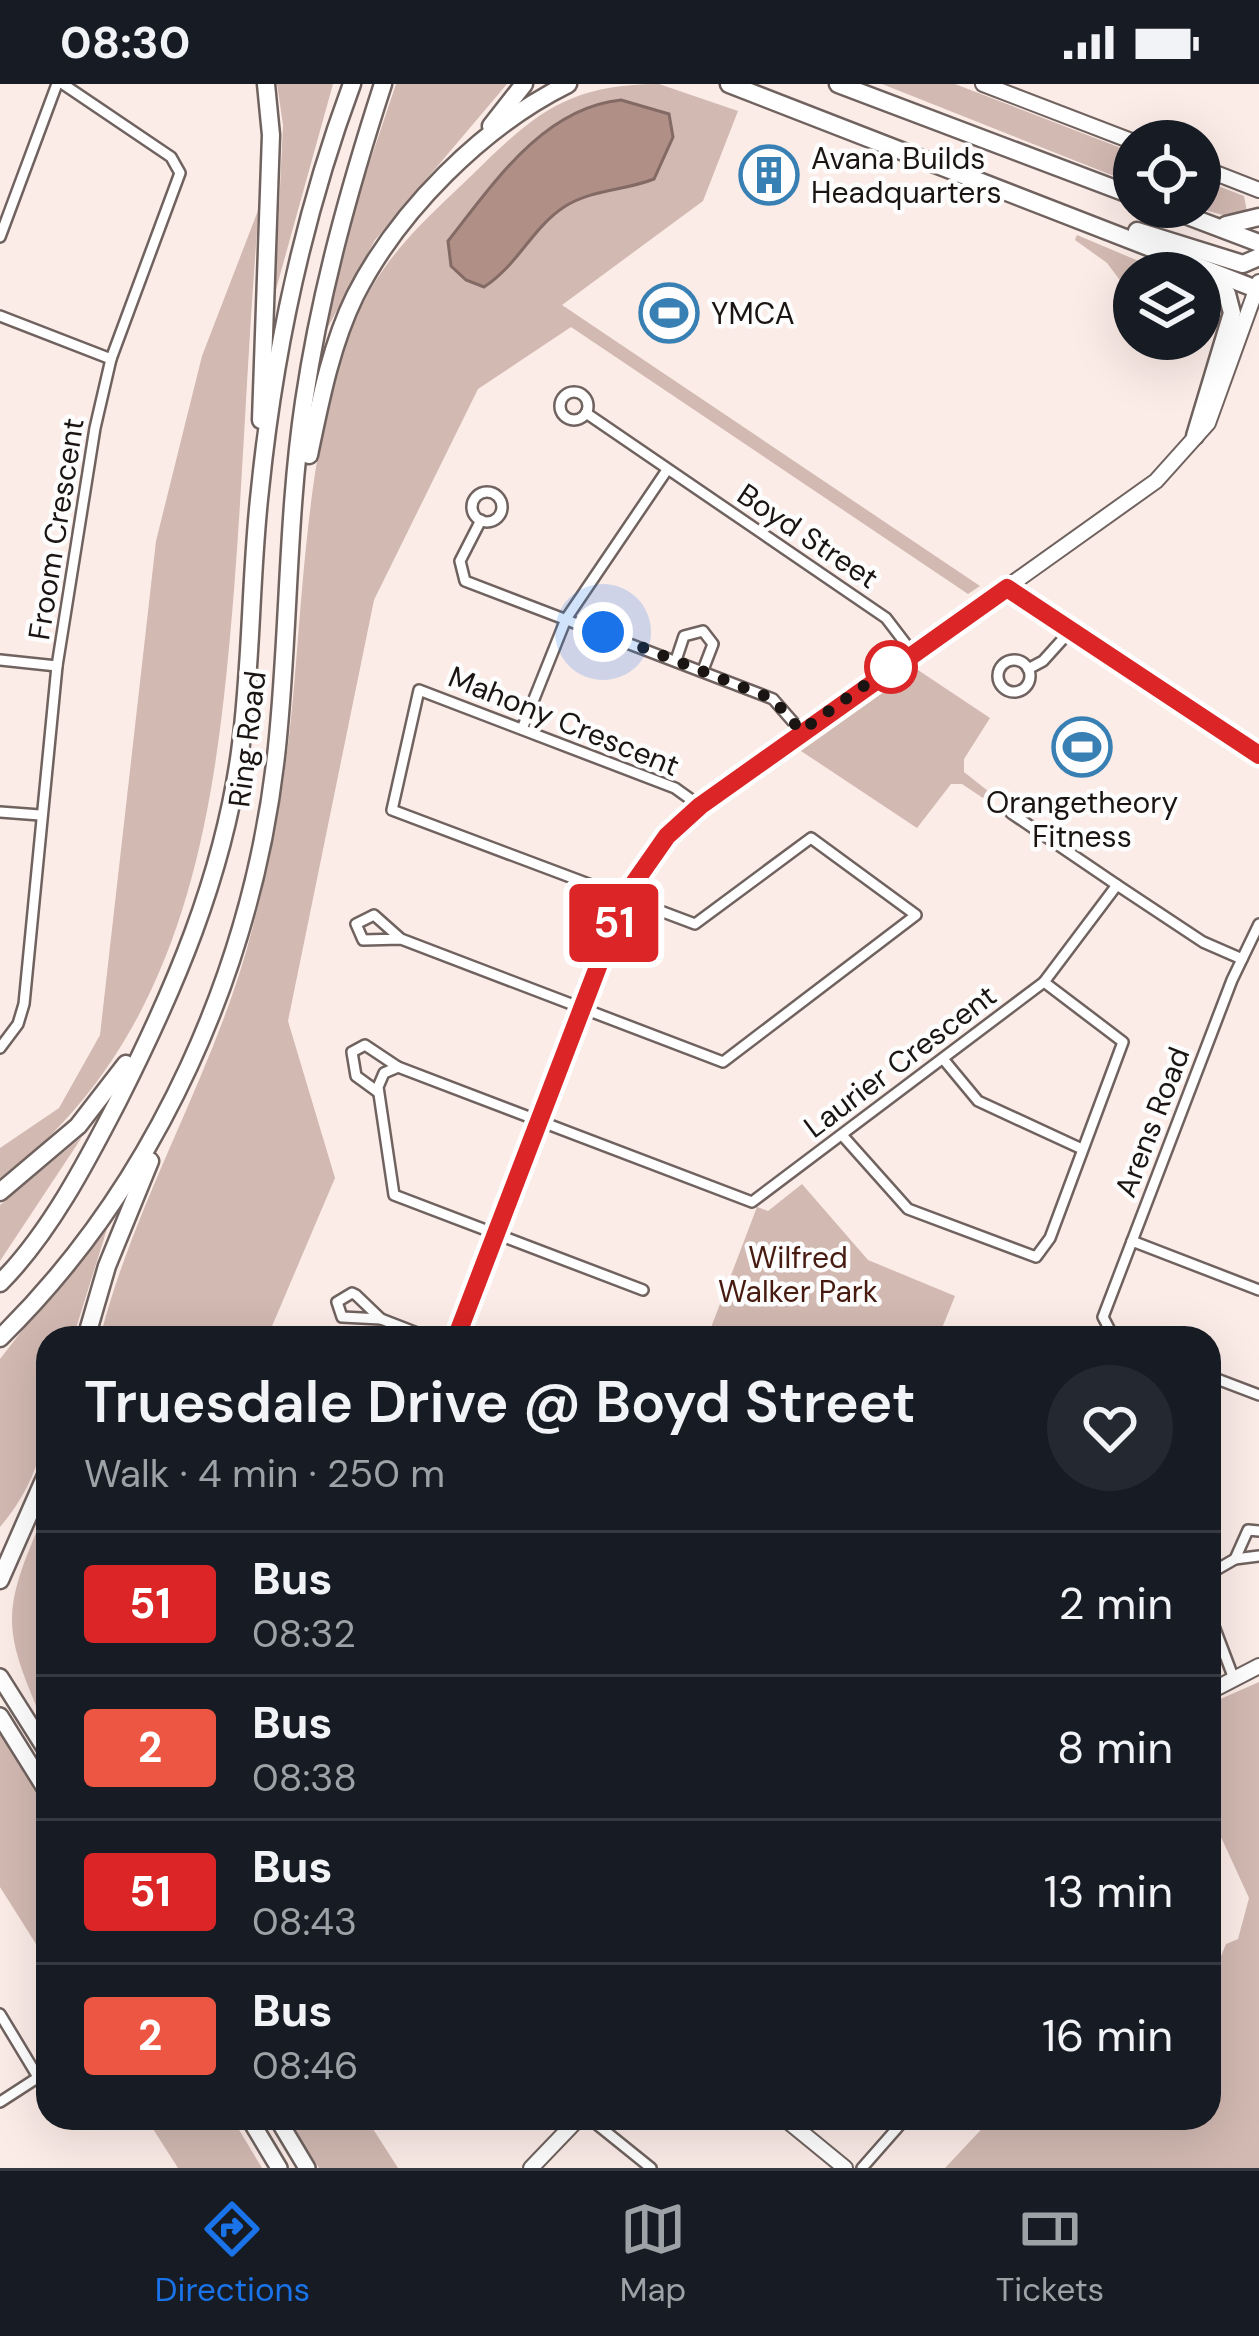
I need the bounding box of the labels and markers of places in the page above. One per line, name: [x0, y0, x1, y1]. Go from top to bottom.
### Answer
place label: Avana Builds Headquarters: [811, 139, 1002, 212]
building icon: Avana Builds Headquarters: [738, 144, 800, 206]
sports icon: YMCA: [638, 282, 700, 344]
place label: YMCA: [711, 294, 795, 333]
unlabelled marker: [866, 642, 916, 692]
sports icon: Orangetheory Fitness: [1051, 716, 1113, 778]
place label: Orangetheory Fitness: [986, 783, 1178, 856]

